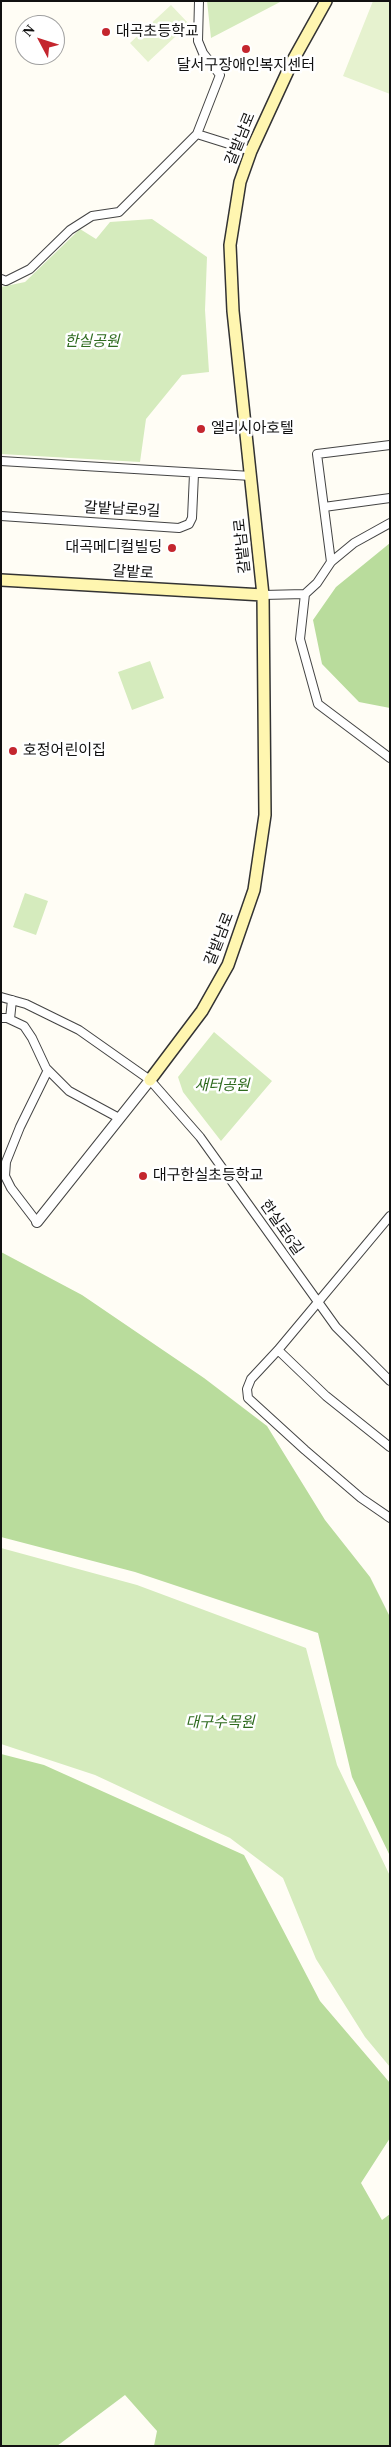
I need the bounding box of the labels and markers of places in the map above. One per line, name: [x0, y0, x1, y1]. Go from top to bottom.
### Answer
place label: 대곡초등학교: [116, 23, 199, 41]
marker: 대곡초등학교: [100, 26, 112, 38]
marker: 달서구장애인복지센터: [240, 43, 252, 55]
place label: 달서구장애인복지센터: [177, 57, 315, 75]
place label: 엘리시아호텔: [211, 420, 294, 438]
marker: 엘리시아호텔: [195, 423, 207, 435]
place label: 대곡메디컬빌딩: [65, 539, 162, 557]
marker: 대곡메디컬빌딩: [166, 542, 178, 554]
place label: 호정어린이집: [23, 742, 106, 760]
marker: 호정어린이집: [7, 745, 19, 757]
place label: 대구한실초등학교: [153, 1167, 263, 1185]
marker: 대구한실초등학교: [137, 1170, 149, 1182]

